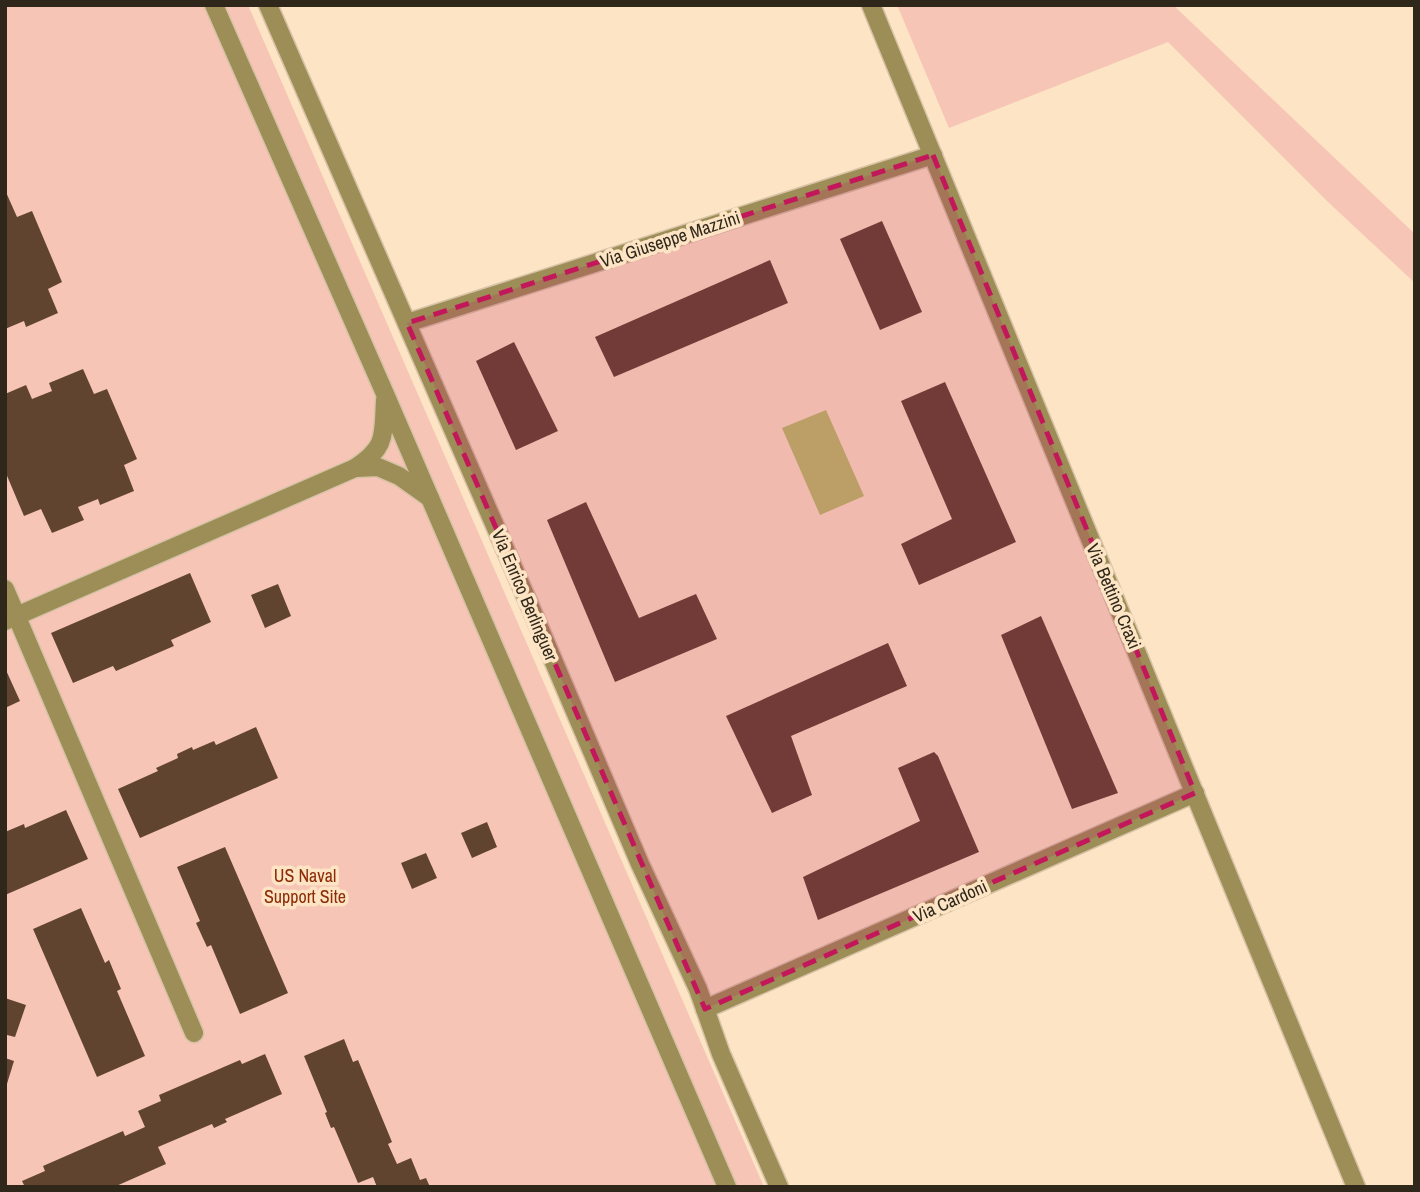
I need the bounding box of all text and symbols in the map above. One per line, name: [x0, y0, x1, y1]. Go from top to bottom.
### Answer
street label: Via Giuseppe Mazzini: [597, 205, 743, 273]
street label: Via Enrico Berlinguer: [486, 525, 564, 665]
street label: Via Bettino Craxi: [1081, 539, 1147, 653]
park label: US Naval Support Site: [264, 863, 346, 909]
street label: Via Cardoni: [909, 874, 991, 928]

